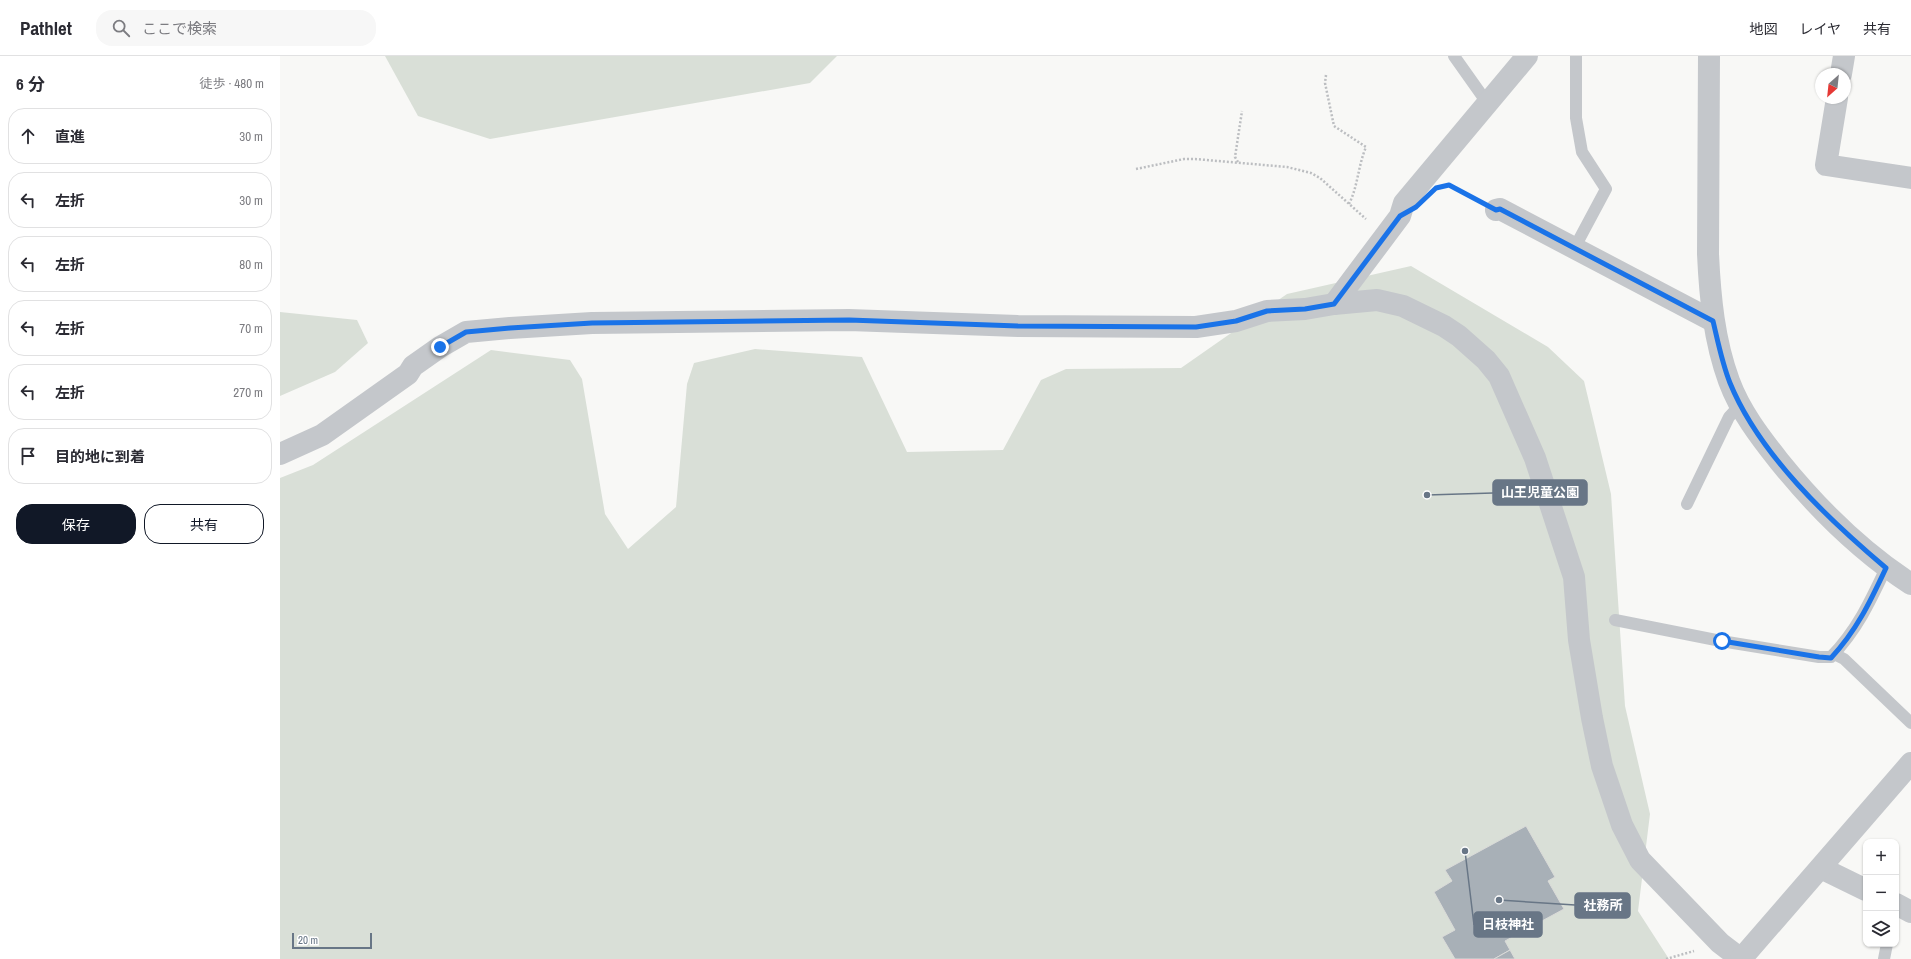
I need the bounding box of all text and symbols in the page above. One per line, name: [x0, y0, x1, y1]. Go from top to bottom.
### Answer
search box: [96, 10, 376, 46]
text: Pathlet: [20, 15, 72, 41]
icon: search: [110, 17, 132, 39]
text: ここで検索: [142, 18, 217, 39]
text: 地図: [1749, 20, 1777, 38]
text: レイヤ: [1799, 20, 1841, 38]
text: 共有: [1863, 20, 1891, 38]
north arrow: [1815, 68, 1851, 104]
text: 6 分: [16, 72, 45, 95]
text: 徒歩 · 480 m: [199, 75, 264, 92]
icon: ahead: [17, 125, 39, 147]
text: 直進: [55, 126, 85, 147]
text: 30 m: [239, 128, 263, 145]
icon: left: [17, 189, 39, 211]
text: 左折: [55, 190, 85, 211]
text: 30 m: [239, 192, 263, 209]
icon: left: [17, 253, 39, 275]
text: 左折: [55, 254, 85, 275]
text: 80 m: [239, 256, 263, 273]
icon: left: [17, 317, 39, 339]
text: 左折: [55, 318, 85, 339]
text: 70 m: [239, 320, 263, 337]
route end: [431, 338, 449, 356]
icon: left: [17, 381, 39, 403]
text: 左折: [55, 382, 85, 403]
text: 270 m: [233, 384, 263, 401]
icon: arrive: [17, 445, 39, 467]
text: 目的地に到着: [55, 446, 145, 467]
callout: 山王児童公園: [1493, 480, 1587, 505]
text: 山王児童公園: [1501, 484, 1579, 501]
button: 保存: [16, 504, 136, 544]
button: 共有: [144, 504, 264, 544]
route start: [1713, 632, 1731, 650]
map controls: [1863, 839, 1899, 947]
button: +: [1863, 839, 1899, 875]
button: −: [1863, 875, 1899, 911]
callout: 社務所: [1575, 893, 1630, 918]
text: 社務所: [1583, 897, 1623, 914]
button: layers: [1863, 911, 1899, 947]
callout: 日枝神社: [1474, 912, 1542, 937]
text: 日枝神社: [1482, 916, 1534, 933]
scale bar: [292, 931, 372, 950]
text: 20 m: [298, 933, 318, 947]

